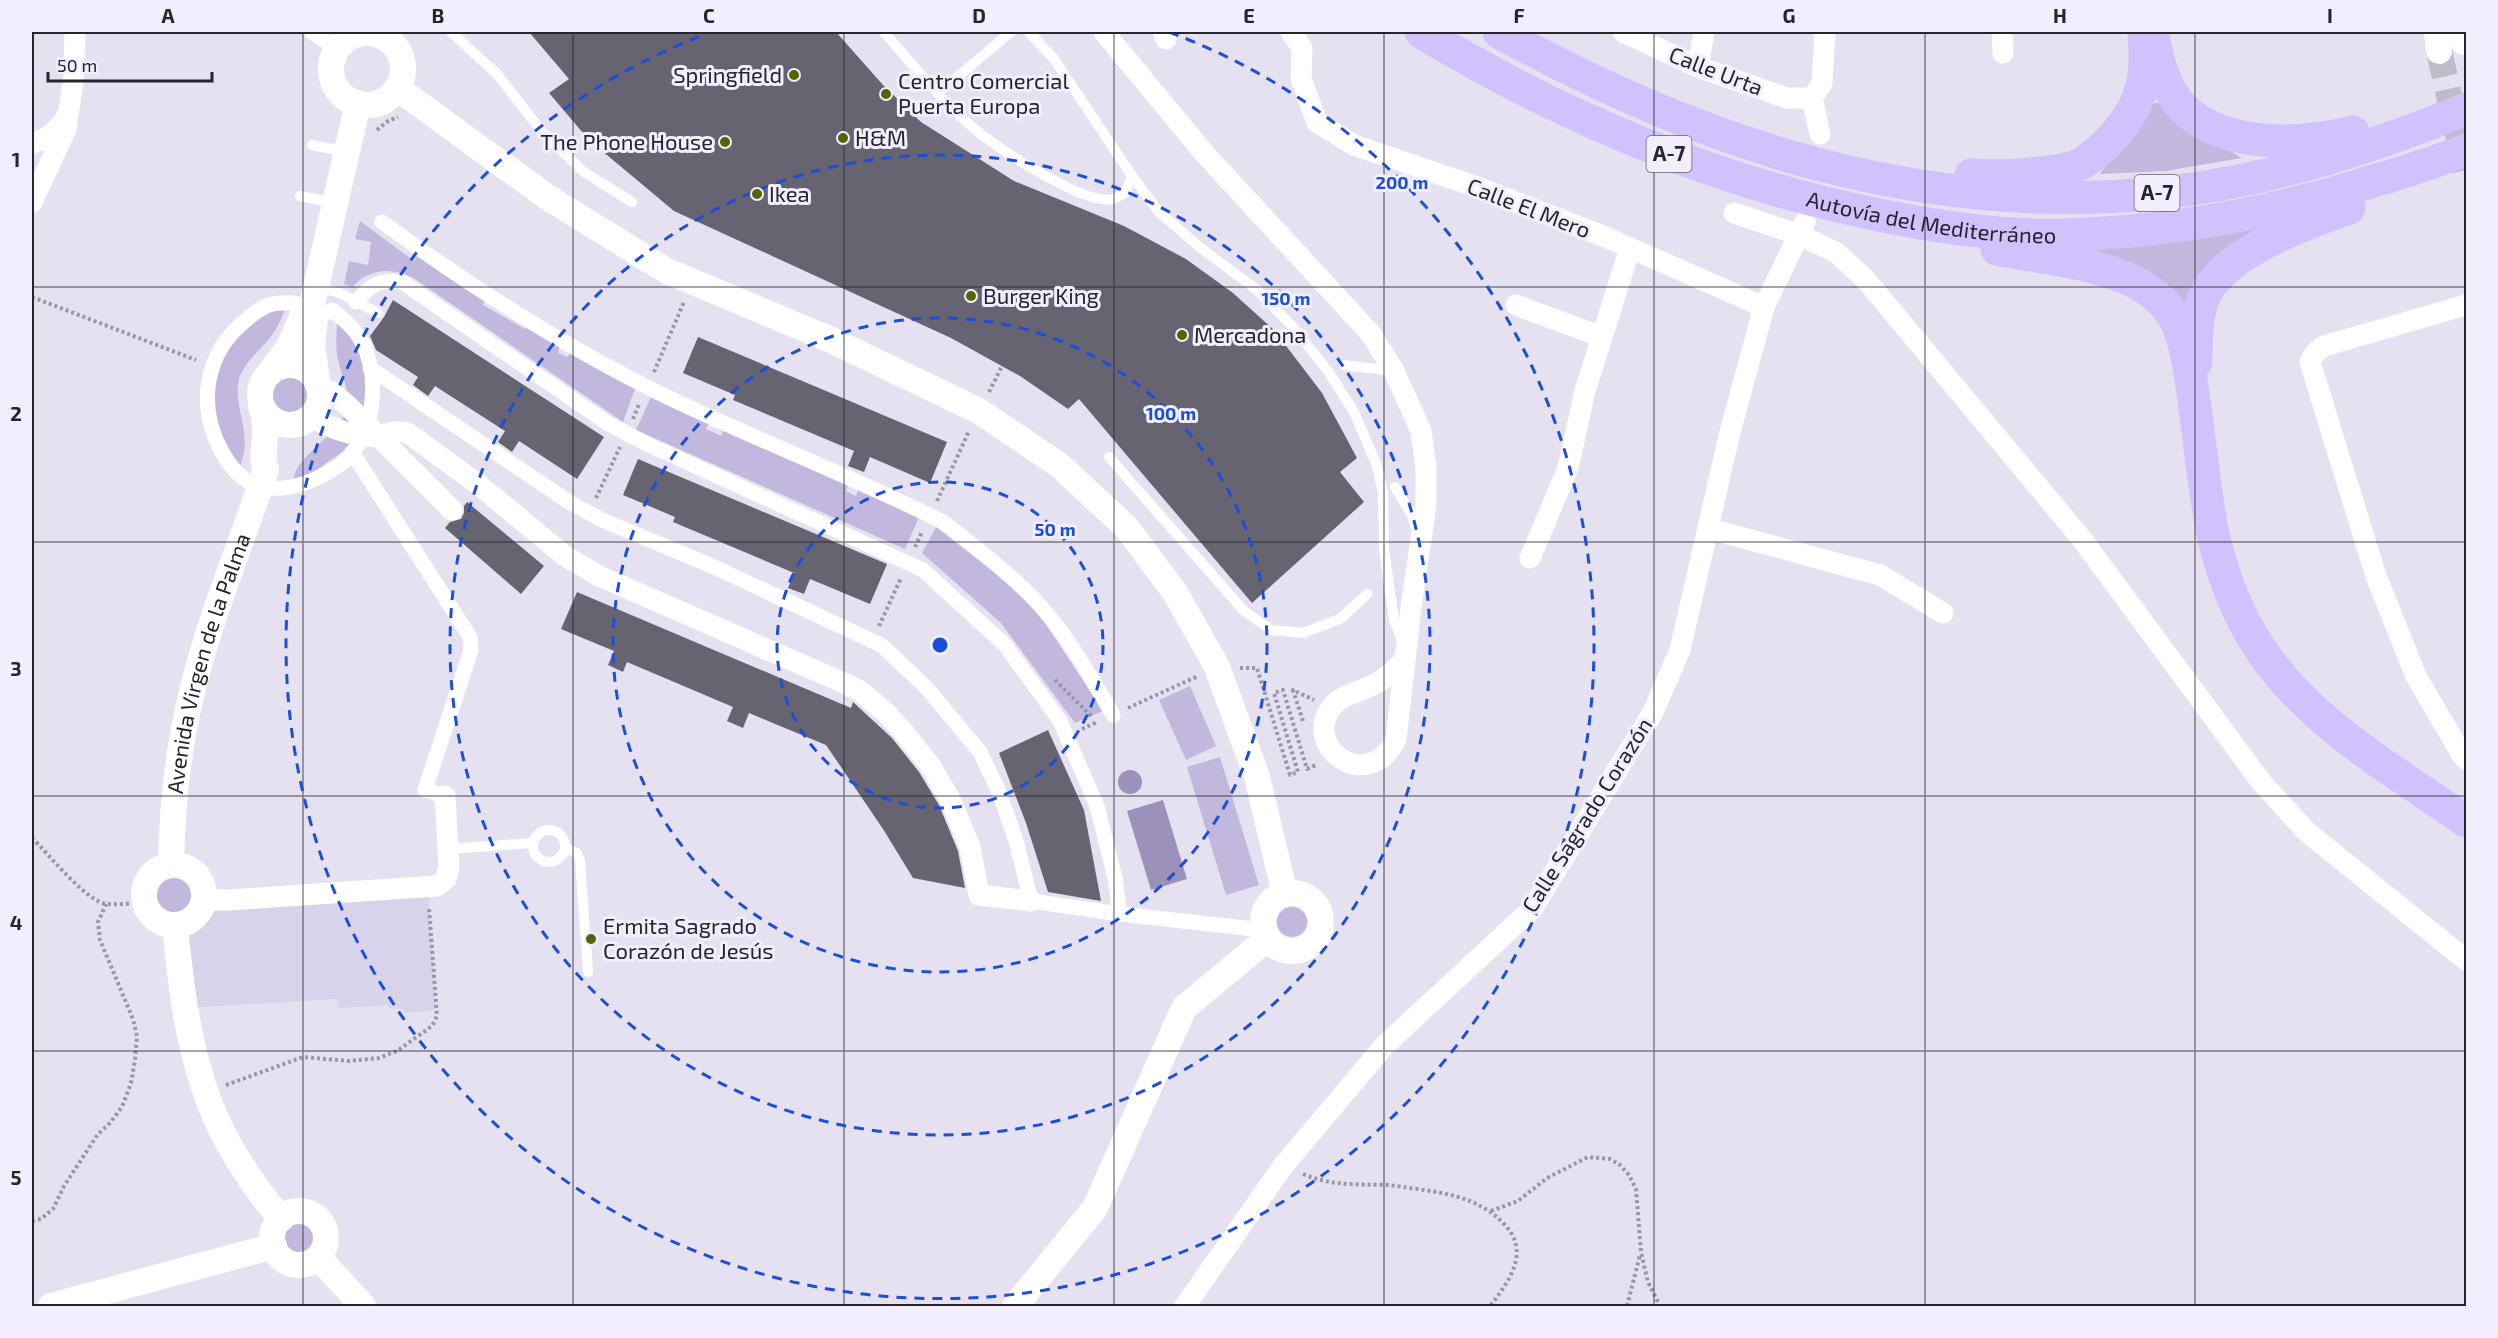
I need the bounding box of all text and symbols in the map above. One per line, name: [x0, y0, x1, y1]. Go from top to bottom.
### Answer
text: A: [161, 3, 175, 27]
text: B: [432, 3, 444, 27]
text: C: [703, 3, 715, 27]
text: D: [972, 3, 986, 27]
text: E: [1243, 3, 1255, 27]
text: F: [1513, 3, 1525, 27]
text: G: [1783, 3, 1795, 27]
text: H: [2053, 3, 2067, 27]
text: I: [2327, 3, 2333, 27]
street label: Calle Urta: [1666, 40, 1767, 100]
scale bar: [48, 45, 212, 83]
text: 50 m: [57, 54, 97, 76]
place label: Springfield: [673, 61, 782, 87]
place label: Centro Comercial Puerta Europa: [898, 67, 1069, 118]
marker: Springfield: [787, 68, 801, 82]
marker: Centro Comercial Puerta Europa: [879, 87, 893, 101]
place label: H&M: [855, 124, 906, 150]
place label: The Phone House: [540, 128, 713, 154]
marker: H&M: [836, 131, 850, 145]
marker: The Phone House: [718, 135, 732, 149]
road number: A-7: [1646, 136, 1692, 172]
text: 1: [12, 147, 20, 171]
text: 200 m: [1376, 171, 1428, 193]
street label: Calle El Mero: [1464, 172, 1595, 242]
road number: A-7: [2134, 175, 2180, 211]
place label: Ikea: [769, 180, 810, 206]
street label: Autovía del Mediterráneo: [1804, 185, 2056, 247]
marker: Ikea: [750, 187, 764, 201]
place label: Burger King: [983, 282, 1099, 308]
text: 150 m: [1262, 287, 1310, 309]
marker: Burger King: [964, 289, 978, 303]
place label: Mercadona: [1194, 321, 1306, 347]
marker: Mercadona: [1175, 328, 1189, 342]
text: 2: [10, 401, 22, 425]
text: 100 m: [1146, 402, 1196, 424]
text: 50 m: [1034, 518, 1076, 540]
street label: Avenida Virgen de la Palma: [161, 529, 255, 795]
centre of rings: [930, 635, 950, 655]
text: 3: [10, 656, 22, 680]
street label: Calle Sagrado Corazón: [1516, 712, 1657, 917]
text: 4: [10, 910, 23, 934]
place label: Ermita Sagrado Corazón de Jesús: [603, 912, 773, 963]
marker: Ermita Sagrado Corazón de Jesús: [584, 932, 598, 946]
text: 5: [10, 1165, 22, 1189]

